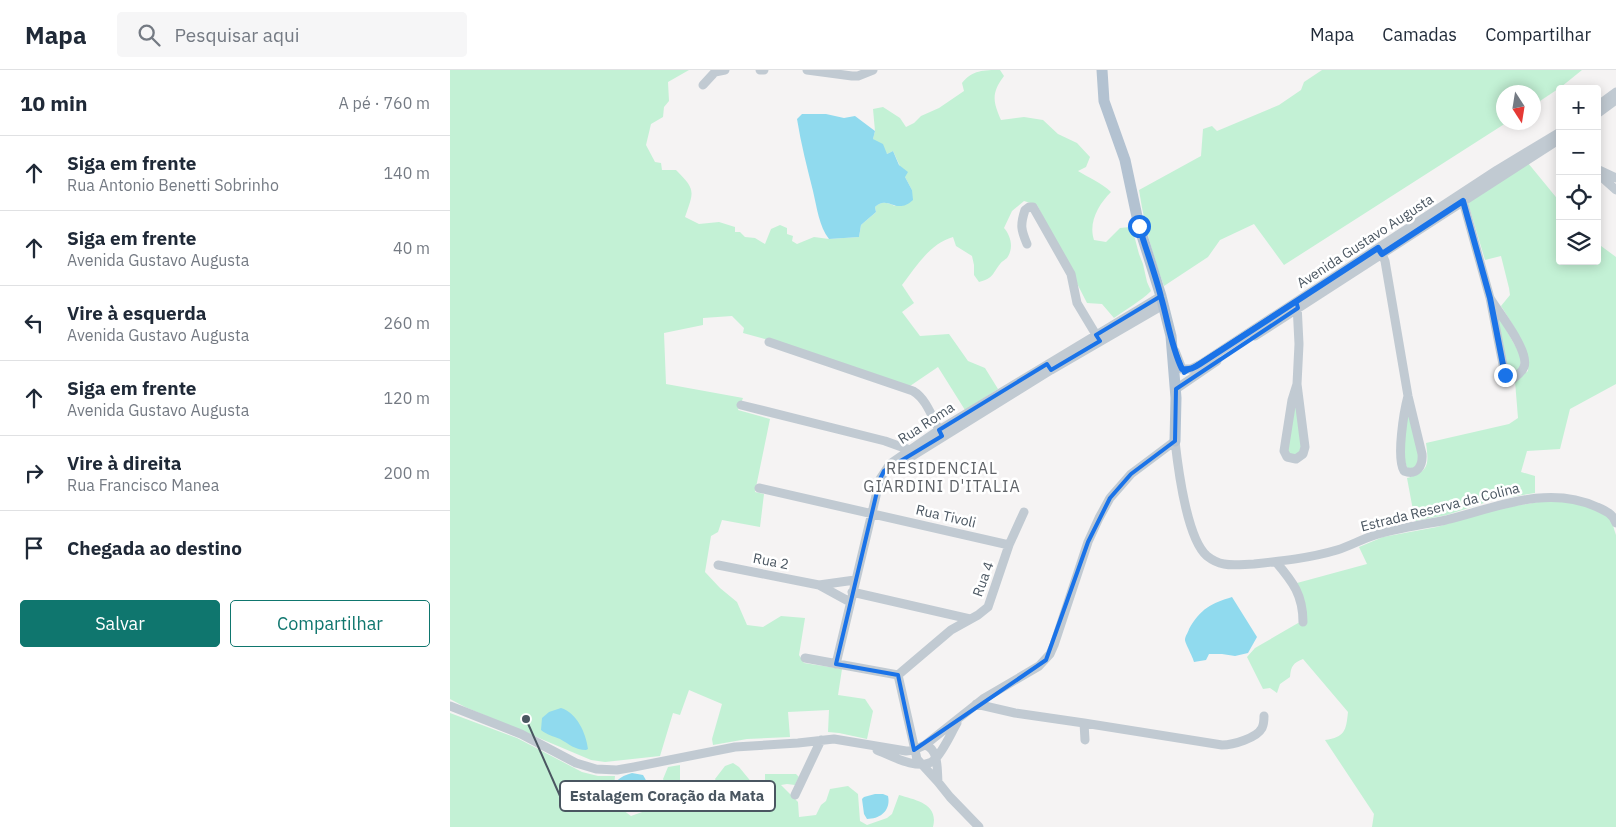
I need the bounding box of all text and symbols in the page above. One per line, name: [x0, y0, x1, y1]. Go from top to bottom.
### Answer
search box: [117, 12, 467, 57]
text: Mapa: [25, 19, 87, 51]
icon: search: [135, 21, 163, 49]
text: Pesquisar aqui: [175, 23, 300, 47]
text: Mapa: [1310, 23, 1354, 46]
text: Camadas: [1382, 23, 1457, 46]
text: Compartilhar: [1485, 23, 1591, 46]
north arrow: [1496, 85, 1541, 130]
map controls: [1556, 85, 1601, 265]
button: +: [1556, 85, 1601, 130]
text: 10 min: [20, 89, 87, 117]
text: A pé · 760 m: [339, 93, 430, 113]
button: −: [1556, 130, 1601, 175]
text: Siga em frente: [67, 151, 197, 175]
icon: ahead: [20, 159, 48, 187]
text: 140 m: [383, 163, 430, 183]
text: Rua Antonio Benetti Sobrinho: [67, 175, 279, 195]
button: locate: [1556, 175, 1601, 220]
street label: Avenida Gustavo Augusta: [1293, 190, 1437, 292]
route start: [1128, 215, 1151, 238]
button: layers: [1556, 220, 1601, 265]
text: Siga em frente: [67, 226, 197, 250]
icon: ahead: [20, 234, 48, 262]
text: 40 m: [393, 238, 430, 258]
text: Avenida Gustavo Augusta: [67, 250, 249, 270]
text: Vire à esquerda: [67, 301, 207, 325]
icon: left: [20, 309, 48, 337]
text: 260 m: [383, 313, 430, 333]
text: Avenida Gustavo Augusta: [67, 325, 249, 345]
route end: [1494, 364, 1517, 387]
text: Siga em frente: [67, 376, 197, 400]
icon: ahead: [20, 384, 48, 412]
text: 120 m: [383, 388, 430, 408]
street label: Rua Roma: [894, 398, 958, 448]
text: Avenida Gustavo Augusta: [67, 400, 249, 420]
text: Vire à direita: [67, 451, 182, 475]
district label: RESIDENCIAL GIARDINI D'ITALIA: [863, 458, 1021, 496]
icon: right: [20, 459, 48, 487]
text: 200 m: [383, 463, 430, 483]
text: Rua Francisco Manea: [67, 475, 219, 495]
street label: Estrada Reserva da Colina: [1359, 478, 1522, 535]
street label: Rua Tivoli: [914, 500, 978, 532]
icon: arrive: [20, 534, 48, 562]
text: Chegada ao destino: [67, 536, 242, 560]
street label: Rua 2: [752, 549, 790, 573]
street label: Rua 4: [968, 559, 998, 599]
button: Salvar: [20, 600, 220, 647]
button: Compartilhar: [230, 600, 430, 647]
callout: Estalagem Coração da Mata: [560, 781, 775, 811]
text: Estalagem Coração da Mata: [570, 786, 765, 805]

